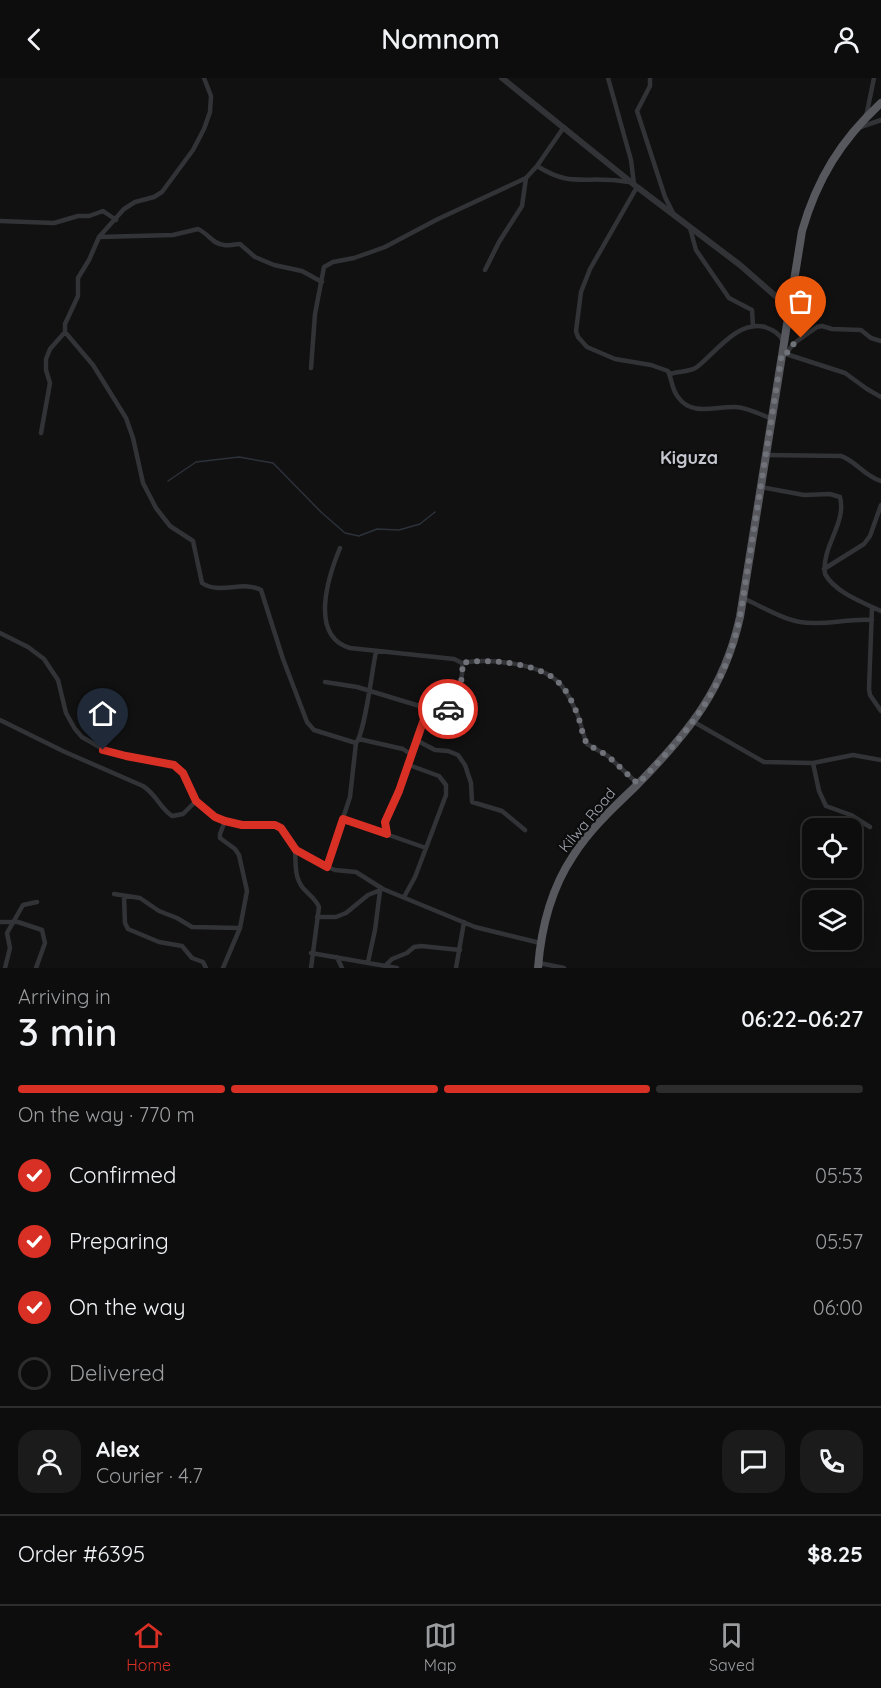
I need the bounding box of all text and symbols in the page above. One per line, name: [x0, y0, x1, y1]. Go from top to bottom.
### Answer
text: Nomnom: [381, 22, 500, 56]
icon: back: [18, 23, 51, 56]
icon: person: [830, 23, 863, 56]
pin: [775, 276, 826, 338]
icon: bag: [784, 285, 817, 318]
district label: Kiguza: [660, 446, 718, 469]
courier: [418, 679, 478, 739]
pin: [77, 688, 128, 750]
icon: car: [432, 693, 465, 726]
icon: home: [86, 697, 119, 730]
street label: Kilwa Road: [555, 784, 619, 856]
map controls: [802, 818, 862, 950]
button: locate: [802, 818, 862, 878]
button: layers: [802, 890, 862, 950]
text: Arriving in: [18, 984, 111, 1009]
text: 06:22–06:27: [741, 1005, 863, 1033]
text: 3 min: [18, 1007, 117, 1056]
text: On the way · 770 m: [18, 1102, 195, 1127]
icon: check: [18, 1159, 51, 1192]
text: Confirmed: [69, 1161, 176, 1189]
text: 05:53: [815, 1163, 863, 1188]
icon: check: [18, 1225, 51, 1258]
text: Preparing: [69, 1227, 169, 1255]
text: 05:57: [815, 1229, 863, 1254]
icon: check: [18, 1291, 51, 1324]
text: On the way: [69, 1293, 185, 1321]
text: 06:00: [813, 1295, 863, 1320]
text: Delivered: [69, 1359, 165, 1387]
button: person: [18, 1430, 81, 1493]
button: chat: [722, 1430, 785, 1493]
button: phone: [800, 1430, 863, 1493]
text: Alex: [96, 1435, 139, 1463]
text: Courier · 4.7: [96, 1463, 203, 1488]
text: Order #6395: [18, 1540, 145, 1568]
text: $8.25: [807, 1540, 863, 1568]
tab: Home: [126, 1619, 171, 1675]
tab: Map: [424, 1619, 457, 1675]
tab: Saved: [709, 1619, 755, 1675]

